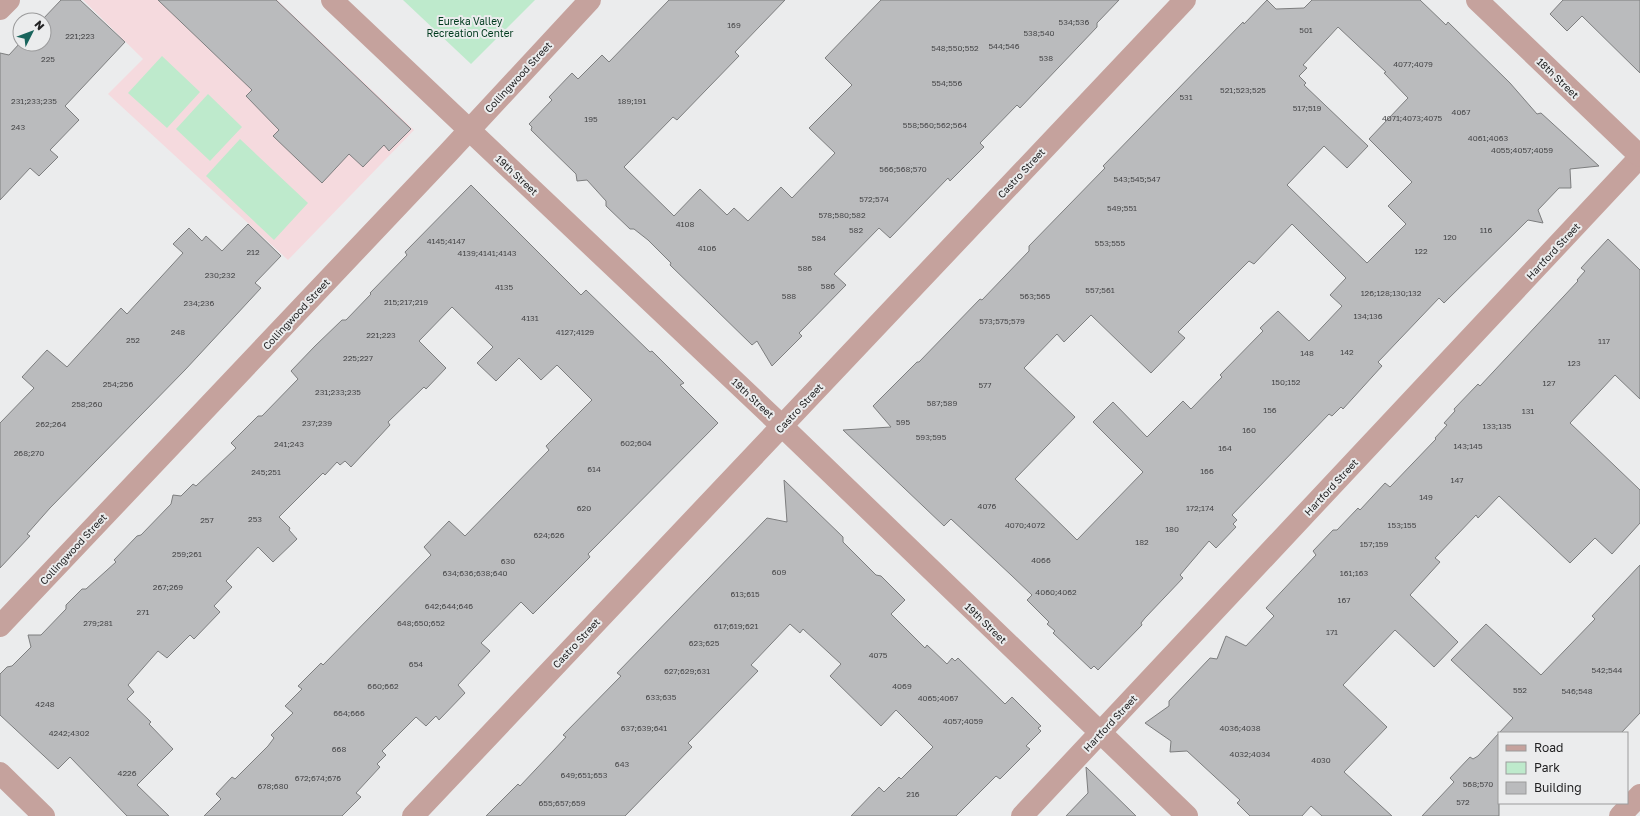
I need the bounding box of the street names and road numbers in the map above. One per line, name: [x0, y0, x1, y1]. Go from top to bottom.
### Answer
street label: Collingwood Street: [482, 39, 554, 115]
street label: 18th Street: [1535, 55, 1581, 101]
street label: Castro Street: [995, 146, 1047, 200]
street label: 19th Street: [493, 152, 541, 198]
street label: Hartford Street: [1524, 220, 1582, 282]
street label: Collingwood Street: [260, 276, 332, 352]
street label: 19th Street: [729, 375, 777, 421]
street label: Castro Street: [773, 381, 825, 435]
street label: Hartford Street: [1302, 456, 1360, 518]
street label: Collingwood Street: [37, 511, 109, 587]
street label: 19th Street: [963, 600, 1009, 646]
street label: Castro Street: [550, 616, 602, 670]
street label: Hartford Street: [1081, 692, 1139, 754]

